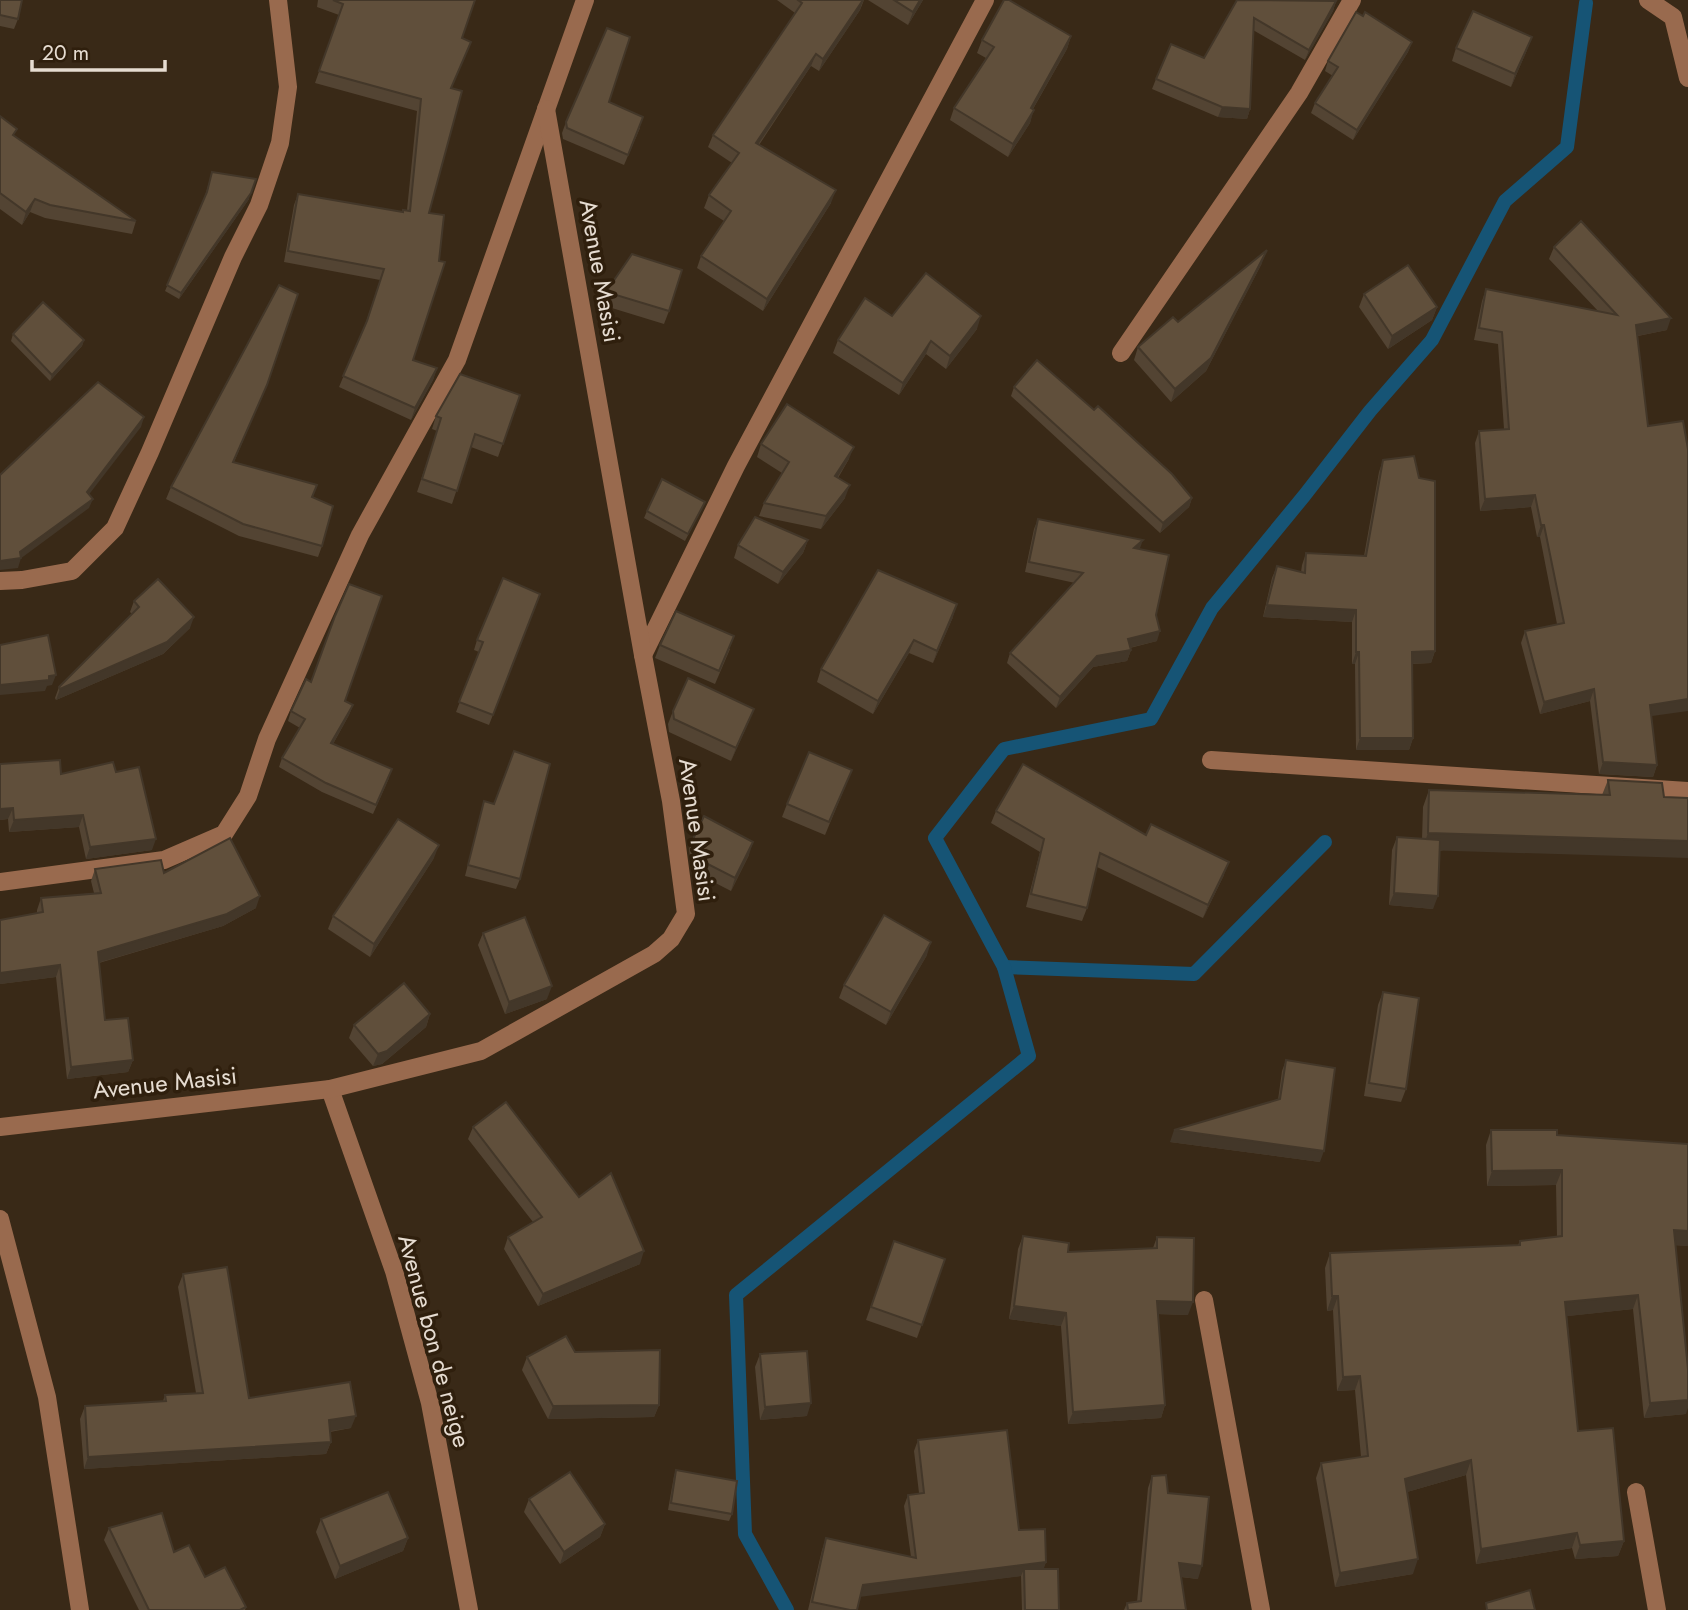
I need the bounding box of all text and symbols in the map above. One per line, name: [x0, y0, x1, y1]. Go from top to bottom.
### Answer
scale bar: [32, 28, 164, 72]
text: 20 m: [42, 38, 89, 68]
street label: Avenue Masisi: [571, 197, 630, 345]
street label: Avenue Masisi: [670, 756, 725, 904]
street label: Avenue Masisi: [91, 1058, 239, 1107]
street label: Avenue bon de neige: [389, 1231, 480, 1451]

